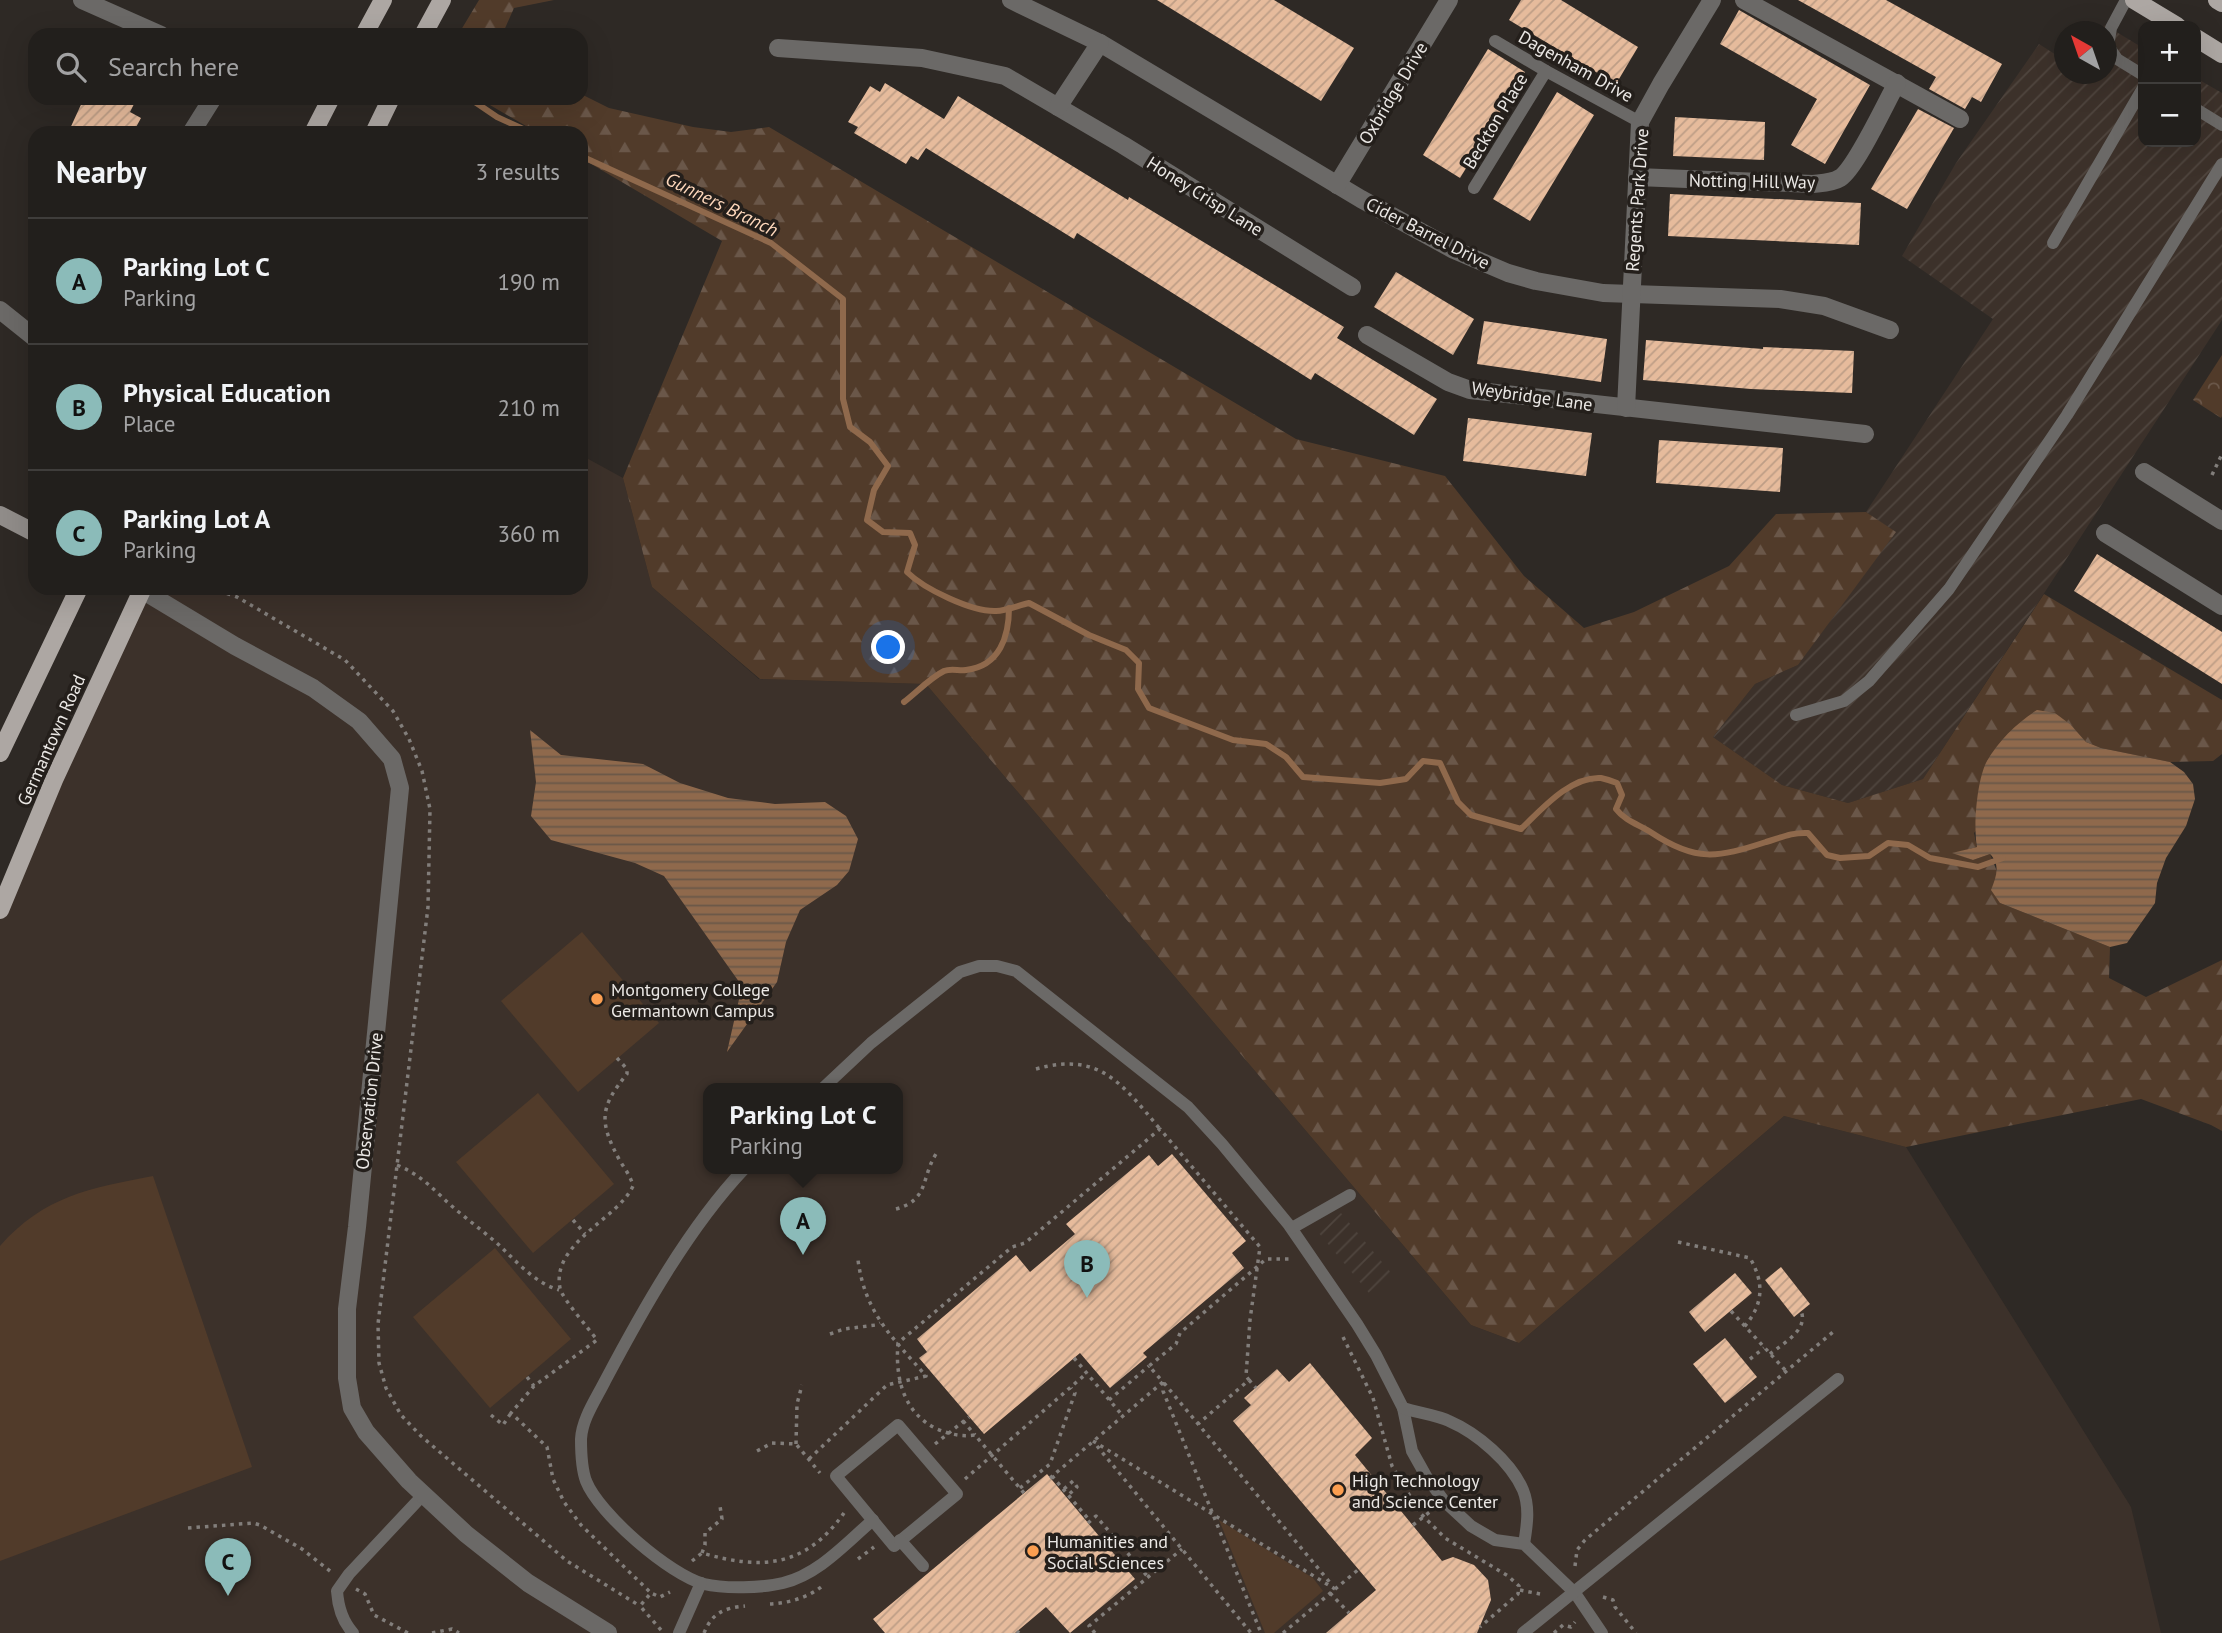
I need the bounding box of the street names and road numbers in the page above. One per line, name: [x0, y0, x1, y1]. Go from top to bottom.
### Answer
street label: Dagenham Drive: [1514, 25, 1638, 107]
street label: Oxbridge Drive: [1353, 38, 1433, 148]
street label: Beckton Place: [1457, 69, 1533, 173]
street label: Regents Park Drive: [1621, 128, 1653, 272]
street label: Honey Crisp Lane: [1143, 151, 1267, 241]
street label: Notting Hill Way: [1689, 168, 1816, 194]
street label: Cider Barrel Drive: [1362, 192, 1494, 274]
street label: Weybridge Lane: [1470, 376, 1594, 416]
street label: Germantown Road: [12, 671, 90, 809]
street label: Observation Drive: [350, 1031, 388, 1171]

